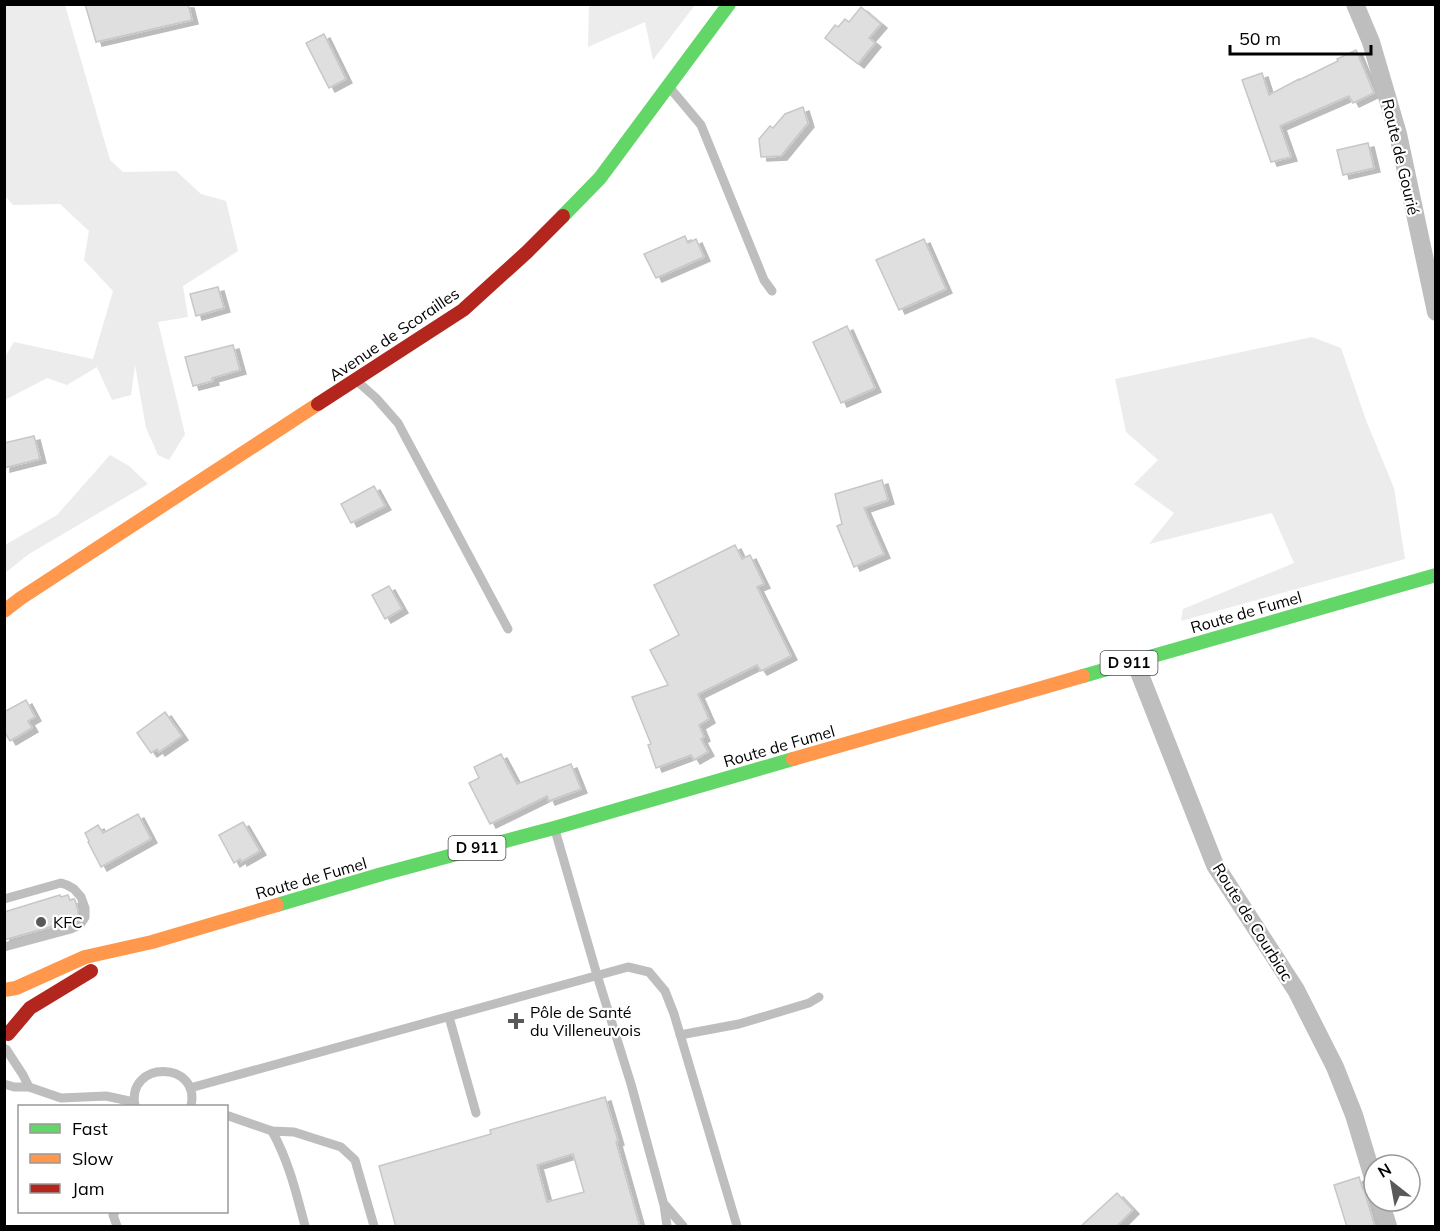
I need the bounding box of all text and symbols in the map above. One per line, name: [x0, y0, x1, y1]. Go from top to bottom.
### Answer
scale bar: [1230, 18, 1371, 56]
text: 50 m: [1239, 27, 1281, 50]
street label: Route de Gourié: [1378, 97, 1424, 217]
street label: Avenue de Scorailles: [325, 283, 463, 385]
street label: Route de Fumel: [1188, 587, 1304, 637]
road number: D 911: [1100, 651, 1158, 675]
street label: Route de Fumel: [721, 721, 837, 771]
road number: D 911: [448, 836, 506, 860]
street label: Route de Fumel: [253, 853, 369, 903]
street label: Route de Courbiac: [1209, 859, 1297, 985]
place label: KFC: [53, 912, 83, 932]
marker: KFC: [34, 915, 48, 929]
place label: Pôle de Santé du Villeneuvois: [530, 1002, 641, 1040]
marker: Pôle de Santé du Villeneuvois: [507, 1012, 525, 1030]
legend: [18, 1105, 228, 1213]
text: Fast: [72, 1117, 108, 1140]
text: Slow: [72, 1147, 114, 1170]
north arrow: [1362, 1153, 1422, 1213]
text: N: [1374, 1158, 1395, 1182]
text: Jam: [72, 1177, 105, 1200]

